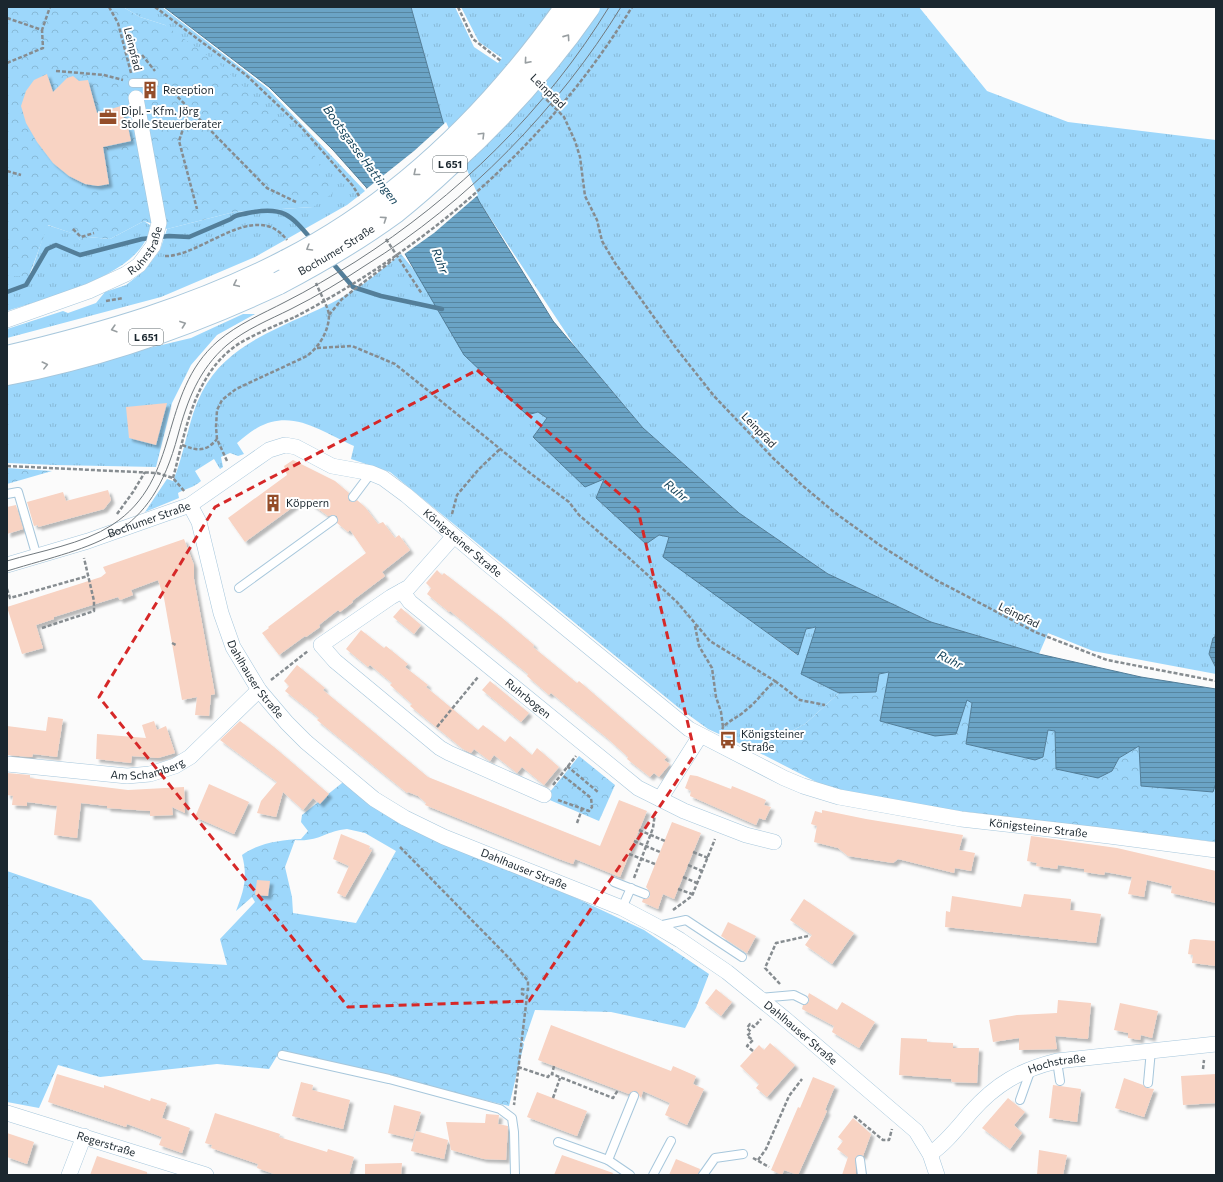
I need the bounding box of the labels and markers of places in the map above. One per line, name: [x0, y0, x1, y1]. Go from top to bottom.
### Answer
building icon: Reception: [140, 80, 160, 100]
place label: Reception: [163, 83, 214, 96]
place label: Dipl. - Kfm. Jörg Stolle Steuerberater: [121, 104, 222, 130]
office icon: Dipl. - Kfm. Jörg Stolle Steuerberater: [98, 107, 118, 127]
building icon: Köppern: [263, 493, 283, 513]
place label: Köppern: [286, 496, 329, 509]
place label: Königsteiner Straße: [741, 727, 805, 753]
bus stop icon: Königsteiner Straße: [718, 730, 738, 750]

